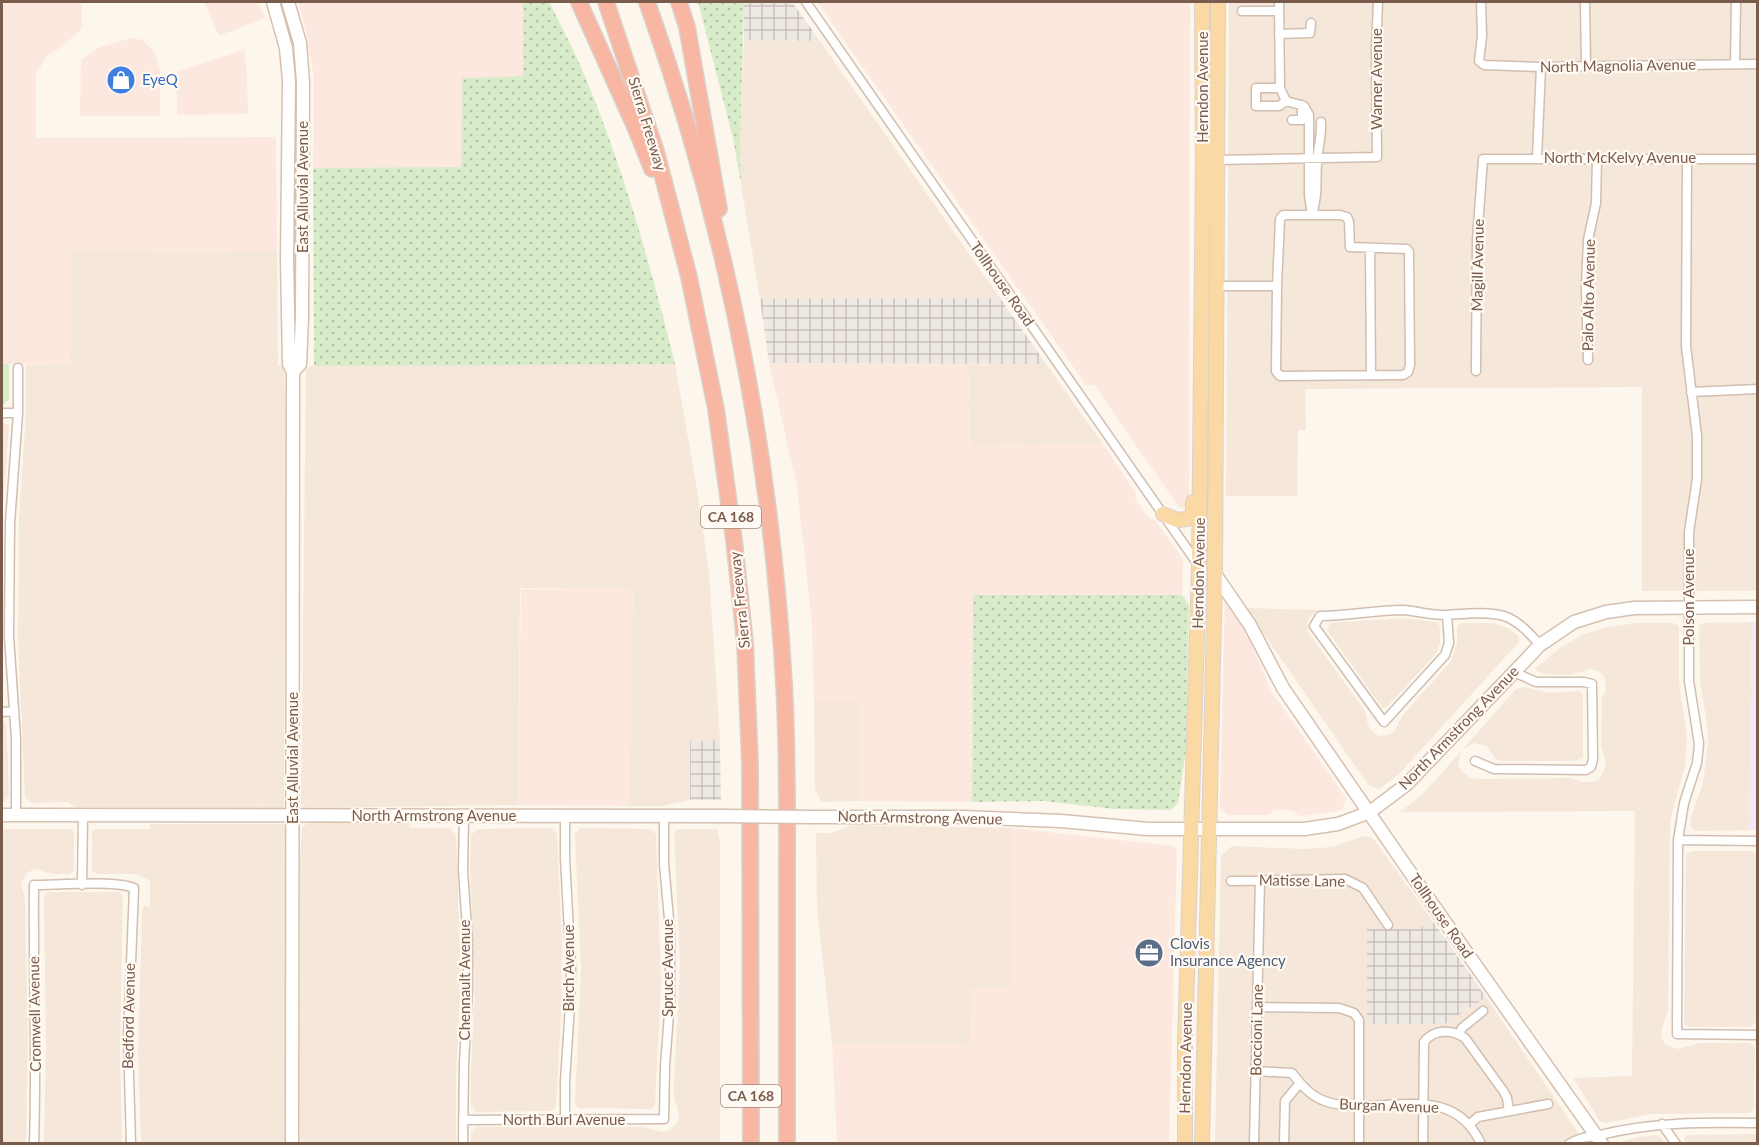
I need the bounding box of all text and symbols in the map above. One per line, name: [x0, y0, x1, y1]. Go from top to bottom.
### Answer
street label: Warner Avenue: [1367, 28, 1385, 130]
street label: Herndon Avenue: [1193, 31, 1211, 143]
street label: North Magnolia Avenue: [1540, 55, 1696, 75]
shop icon: EyeQ: [105, 64, 137, 96]
place label: EyeQ: [142, 70, 178, 88]
street label: Sierra Freeway: [625, 75, 671, 173]
street label: East Alluvial Avenue: [293, 121, 311, 253]
street label: North McKelvy Avenue: [1544, 148, 1696, 166]
street label: Magill Avenue: [1467, 218, 1487, 311]
street label: Tollhouse Road: [967, 238, 1039, 329]
street label: Palo Alto Avenue: [1578, 239, 1598, 351]
road number: CA 168: [701, 506, 761, 528]
street label: Herndon Avenue: [1188, 517, 1208, 629]
street label: Polson Avenue: [1679, 548, 1697, 646]
street label: Sierra Freeway: [725, 551, 753, 649]
street label: North Armstrong Avenue: [1395, 662, 1522, 793]
street label: East Alluvial Avenue: [283, 692, 301, 824]
street label: North Armstrong Avenue: [352, 806, 517, 824]
street label: North Armstrong Avenue: [837, 807, 1003, 827]
street label: Matisse Lane: [1259, 870, 1345, 890]
street label: Tollhouse Road: [1406, 870, 1478, 961]
street label: Spruce Avenue: [658, 919, 676, 1017]
street label: Chennault Avenue: [455, 920, 473, 1040]
street label: Birch Avenue: [559, 925, 577, 1011]
place label: Clovis Insurance Agency: [1170, 934, 1286, 969]
office icon: Clovis Insurance Agency: [1133, 937, 1165, 969]
street label: Cromwell Avenue: [24, 956, 44, 1072]
street label: Bedford Avenue: [118, 963, 138, 1069]
street label: Boccioni Lane: [1246, 984, 1266, 1076]
street label: Herndon Avenue: [1175, 1002, 1195, 1114]
road number: CA 168: [721, 1085, 781, 1107]
street label: Burgan Avenue: [1339, 1094, 1439, 1116]
street label: North Burl Avenue: [503, 1110, 625, 1128]

